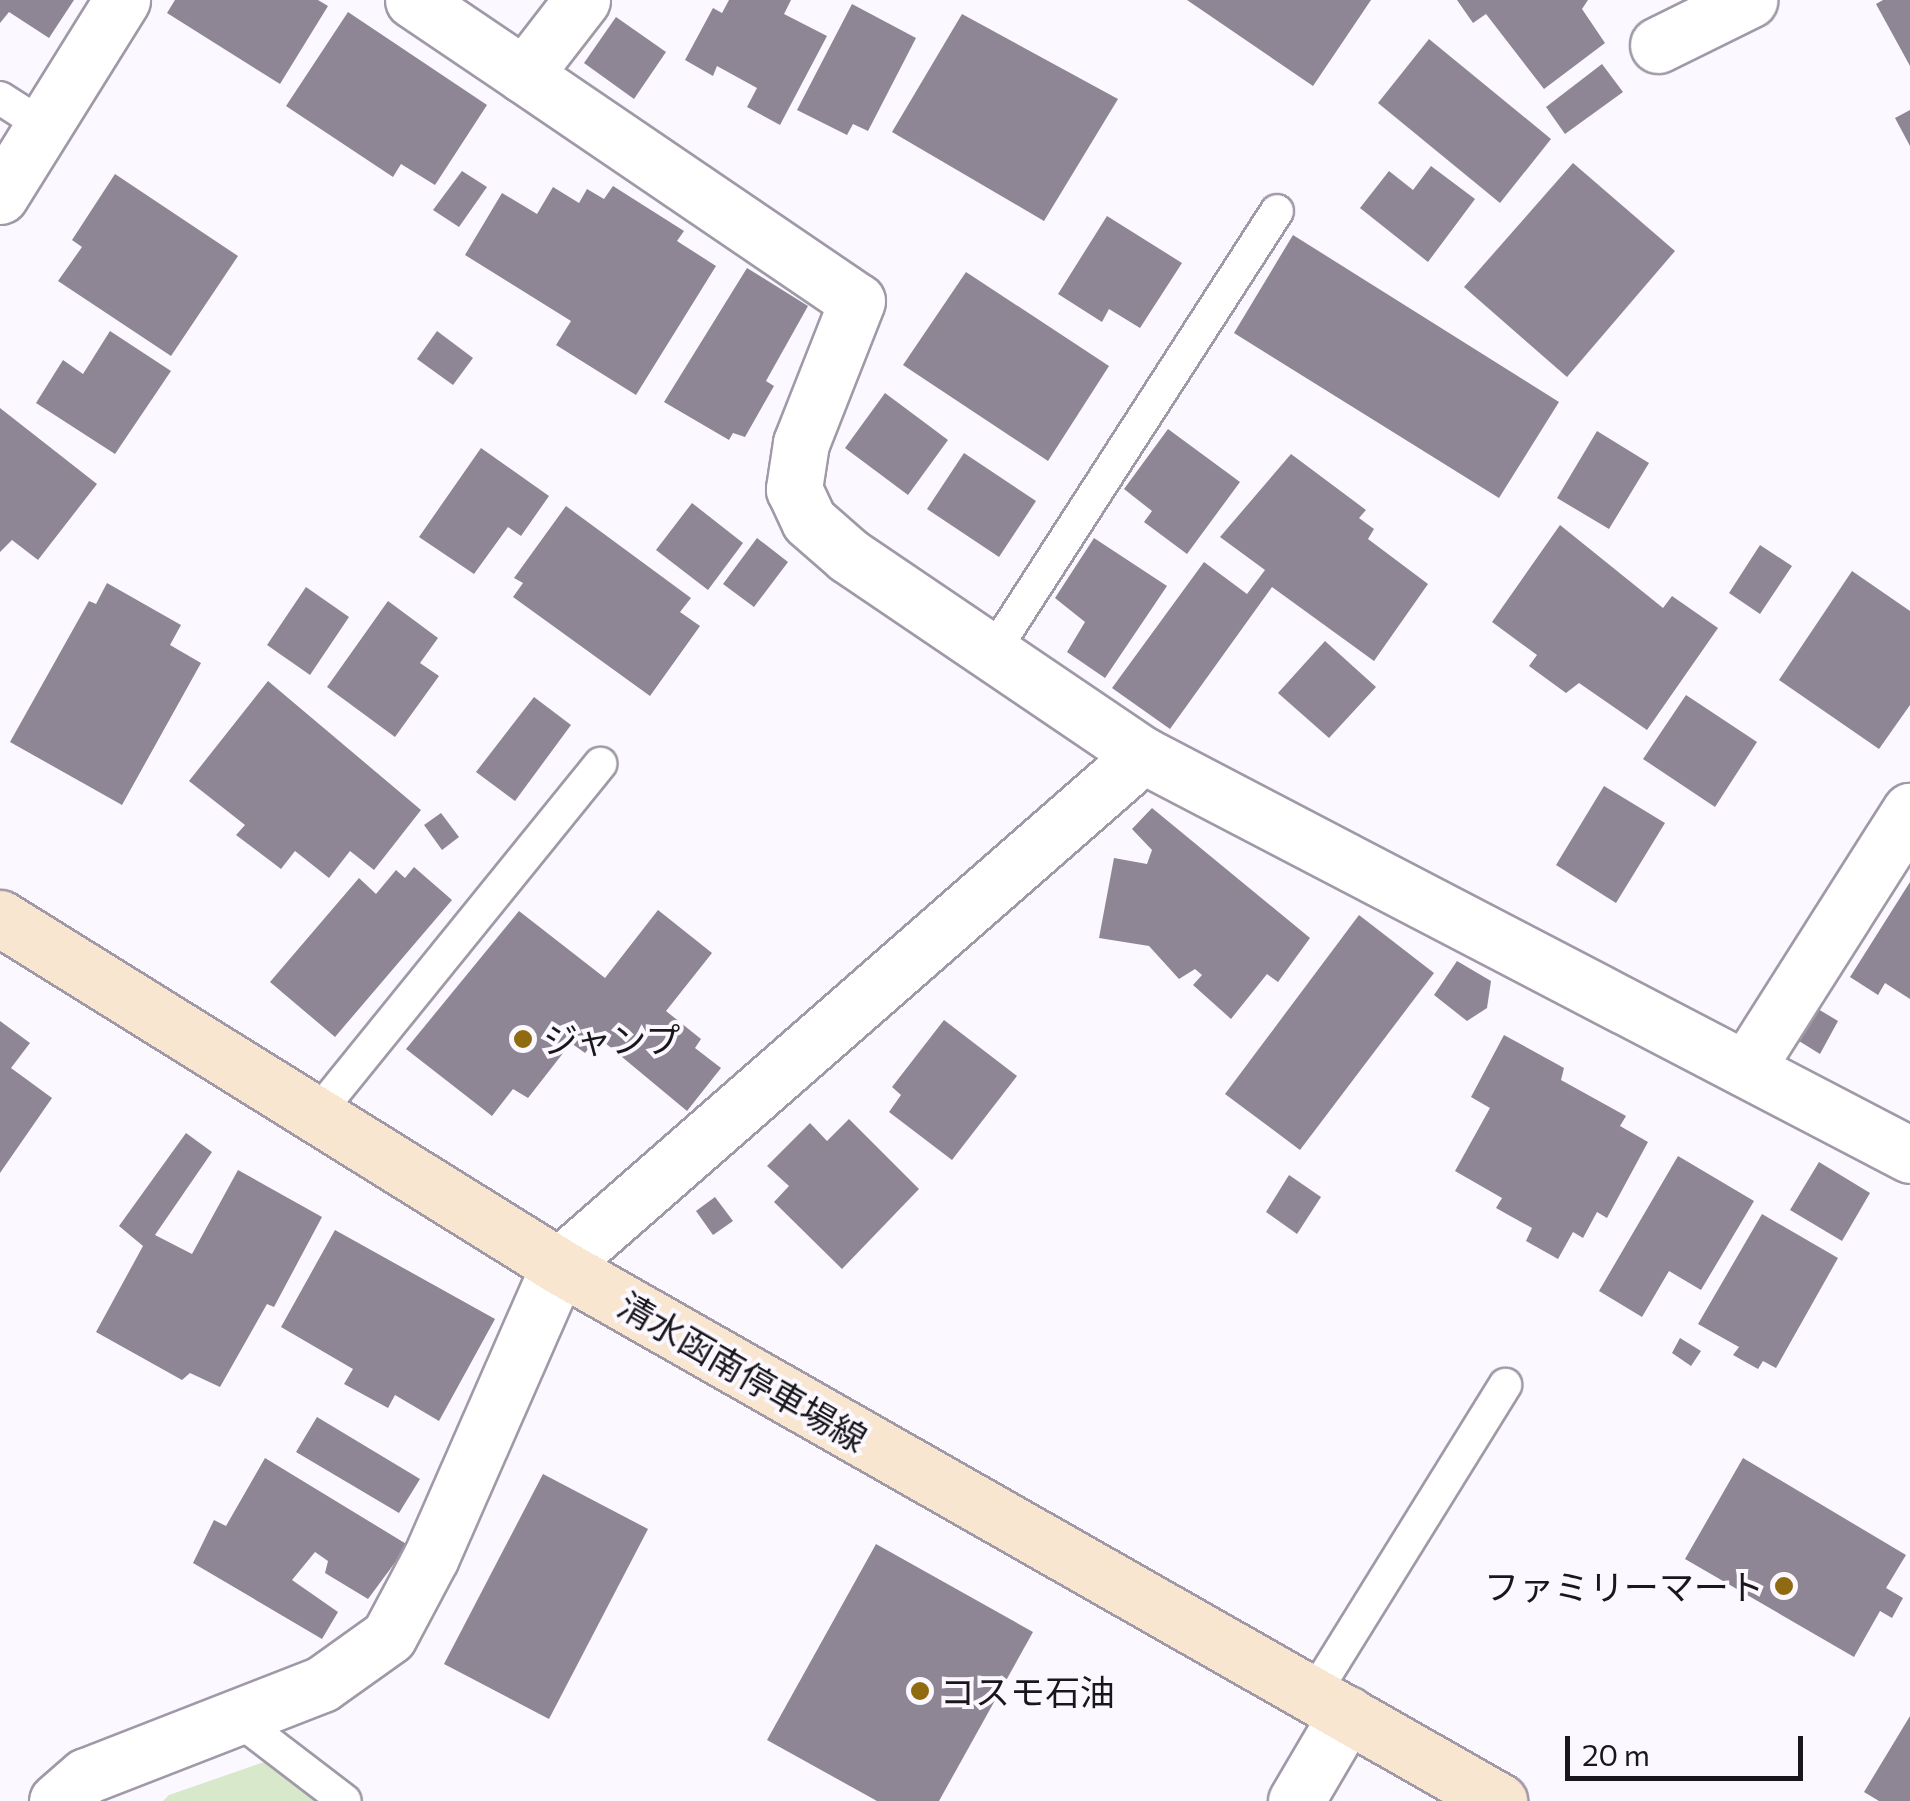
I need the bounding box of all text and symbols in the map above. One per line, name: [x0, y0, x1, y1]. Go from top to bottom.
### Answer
place label: ジャンプ: [543, 1018, 683, 1060]
marker: ジャンプ: [512, 1028, 534, 1050]
street label: 清水函南停車場線: [611, 1283, 875, 1459]
place label: ファミリーマート: [1484, 1565, 1764, 1607]
marker: ファミリーマート: [1773, 1575, 1795, 1597]
place label: コスモ石油: [940, 1670, 1115, 1712]
marker: コスモ石油: [909, 1680, 931, 1702]
scale bar: [1570, 1716, 1808, 1778]
text: 20 m: [1582, 1735, 1650, 1772]

